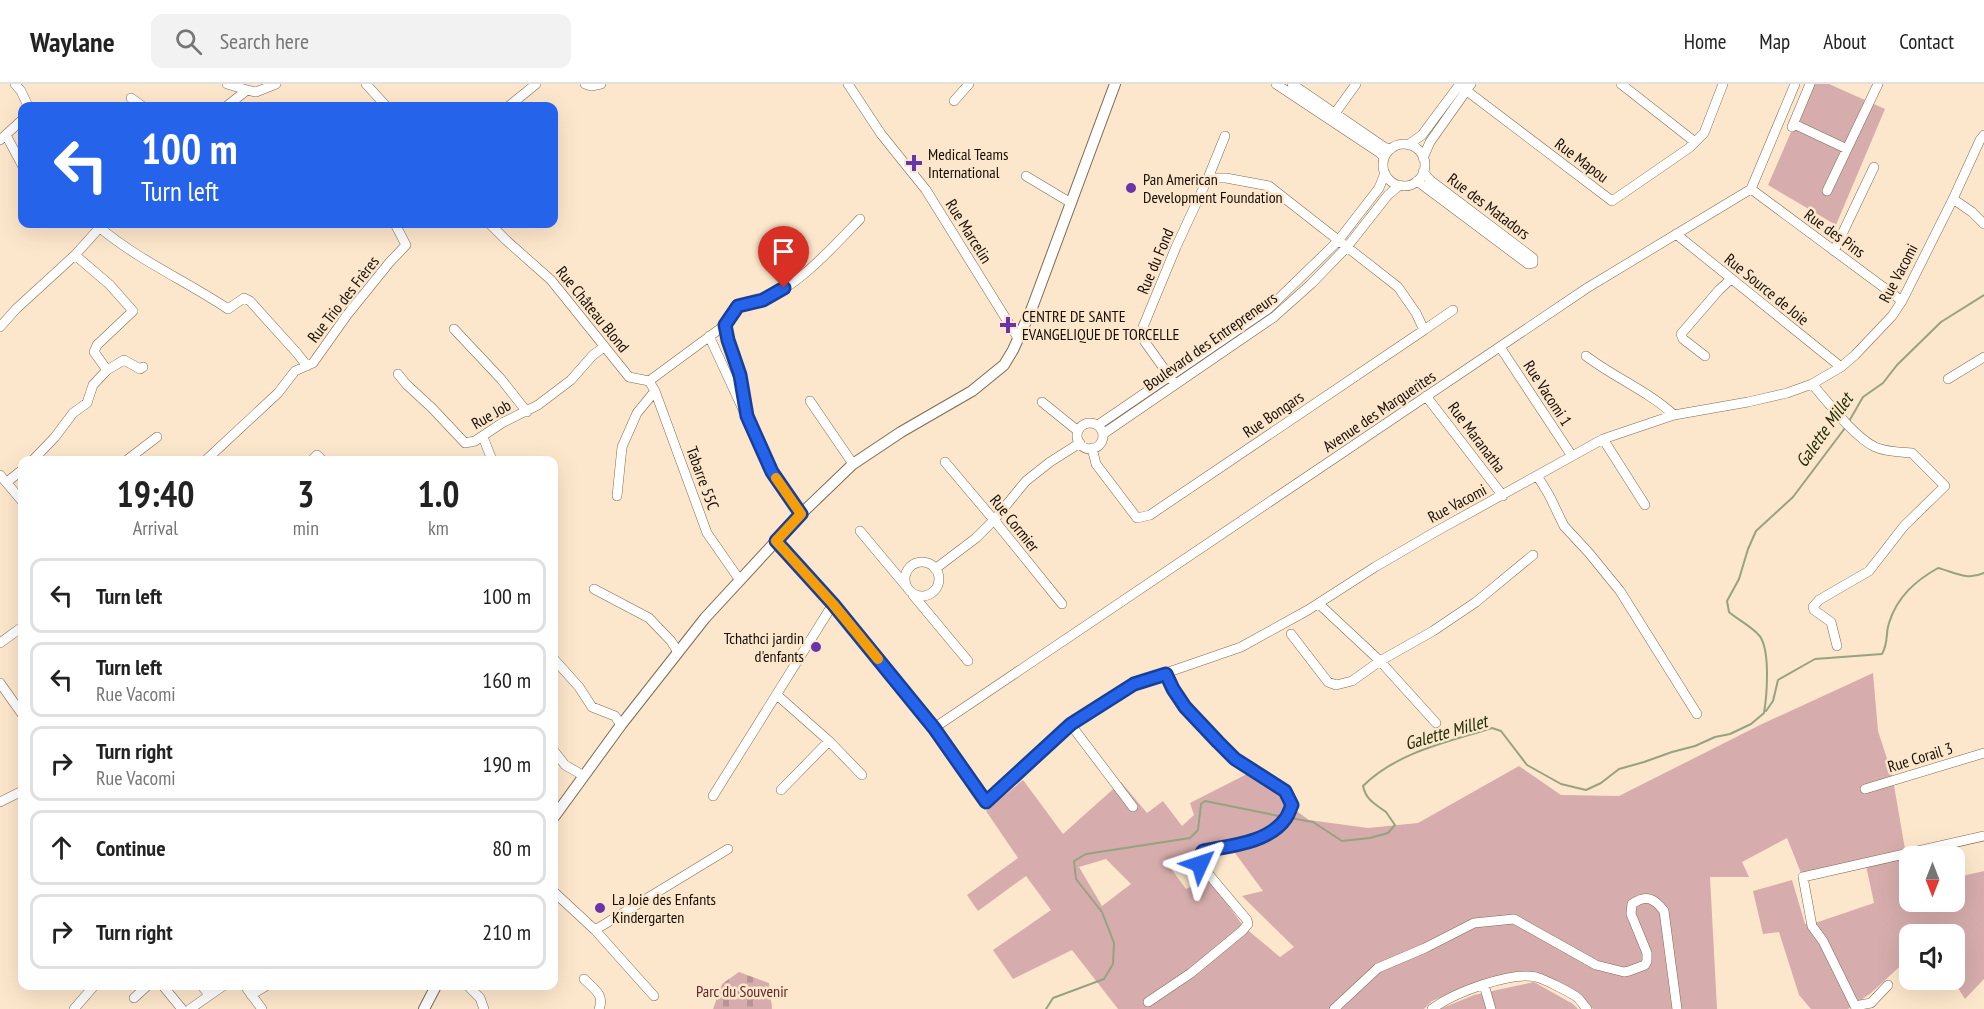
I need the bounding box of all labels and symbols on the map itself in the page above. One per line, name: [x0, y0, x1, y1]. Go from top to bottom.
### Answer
street label: Rue Mapou: [1551, 133, 1613, 187]
place label: Medical Teams International: [928, 144, 1008, 182]
marker: Medical Teams International: [905, 154, 923, 172]
place label: Pan American Development Foundation: [1143, 169, 1283, 207]
street label: Rue des Matadors: [1444, 169, 1534, 243]
marker: Pan American Development Foundation: [1124, 181, 1138, 195]
street label: Rue Marcelin: [941, 195, 997, 267]
street label: Rue des Pins: [1801, 204, 1869, 262]
street label: Rue du Fond: [1132, 225, 1178, 297]
pin: [758, 226, 809, 288]
street label: Rue Vacomi: [1874, 240, 1922, 306]
street label: Rue Source de Joie: [1721, 249, 1813, 329]
street label: Rue Trio des Frères: [303, 252, 383, 346]
street label: Rue Château Blond: [552, 262, 634, 356]
street label: Boulevard des Entrepreneurs: [1139, 287, 1281, 395]
place label: CENTRE DE SANTE EVANGELIQUE DE TORCELLE: [1022, 306, 1180, 344]
marker: CENTRE DE SANTE EVANGELIQUE DE TORCELLE: [999, 316, 1017, 334]
street label: Rue Vacomi 1: [1519, 356, 1577, 430]
street label: Avenue des Marguerites: [1319, 366, 1439, 456]
street label: Rue Bongars: [1239, 386, 1307, 442]
water label: Galette Millet: [1790, 387, 1859, 471]
street label: Rue Job: [468, 395, 514, 433]
street label: Rue Maranatha: [1444, 398, 1510, 476]
street label: Tabarre 55C: [682, 444, 724, 512]
street label: Rue Vacomi: [1424, 479, 1490, 527]
street label: Rue Cormier: [986, 490, 1044, 556]
place label: Tchathci jardin d'enfants: [724, 628, 804, 666]
marker: Tchathci jardin d'enfants: [809, 640, 823, 654]
water label: Galette Millet: [1402, 709, 1492, 755]
street label: Rue Corail 3: [1885, 738, 1955, 776]
position arrow: [1168, 832, 1232, 896]
north arrow: [1899, 846, 1965, 912]
place label: La Joie des Enfants Kindergarten: [612, 889, 716, 927]
marker: La Joie des Enfants Kindergarten: [593, 901, 607, 915]
park label: Parc du Souvenir: [696, 981, 789, 1001]

